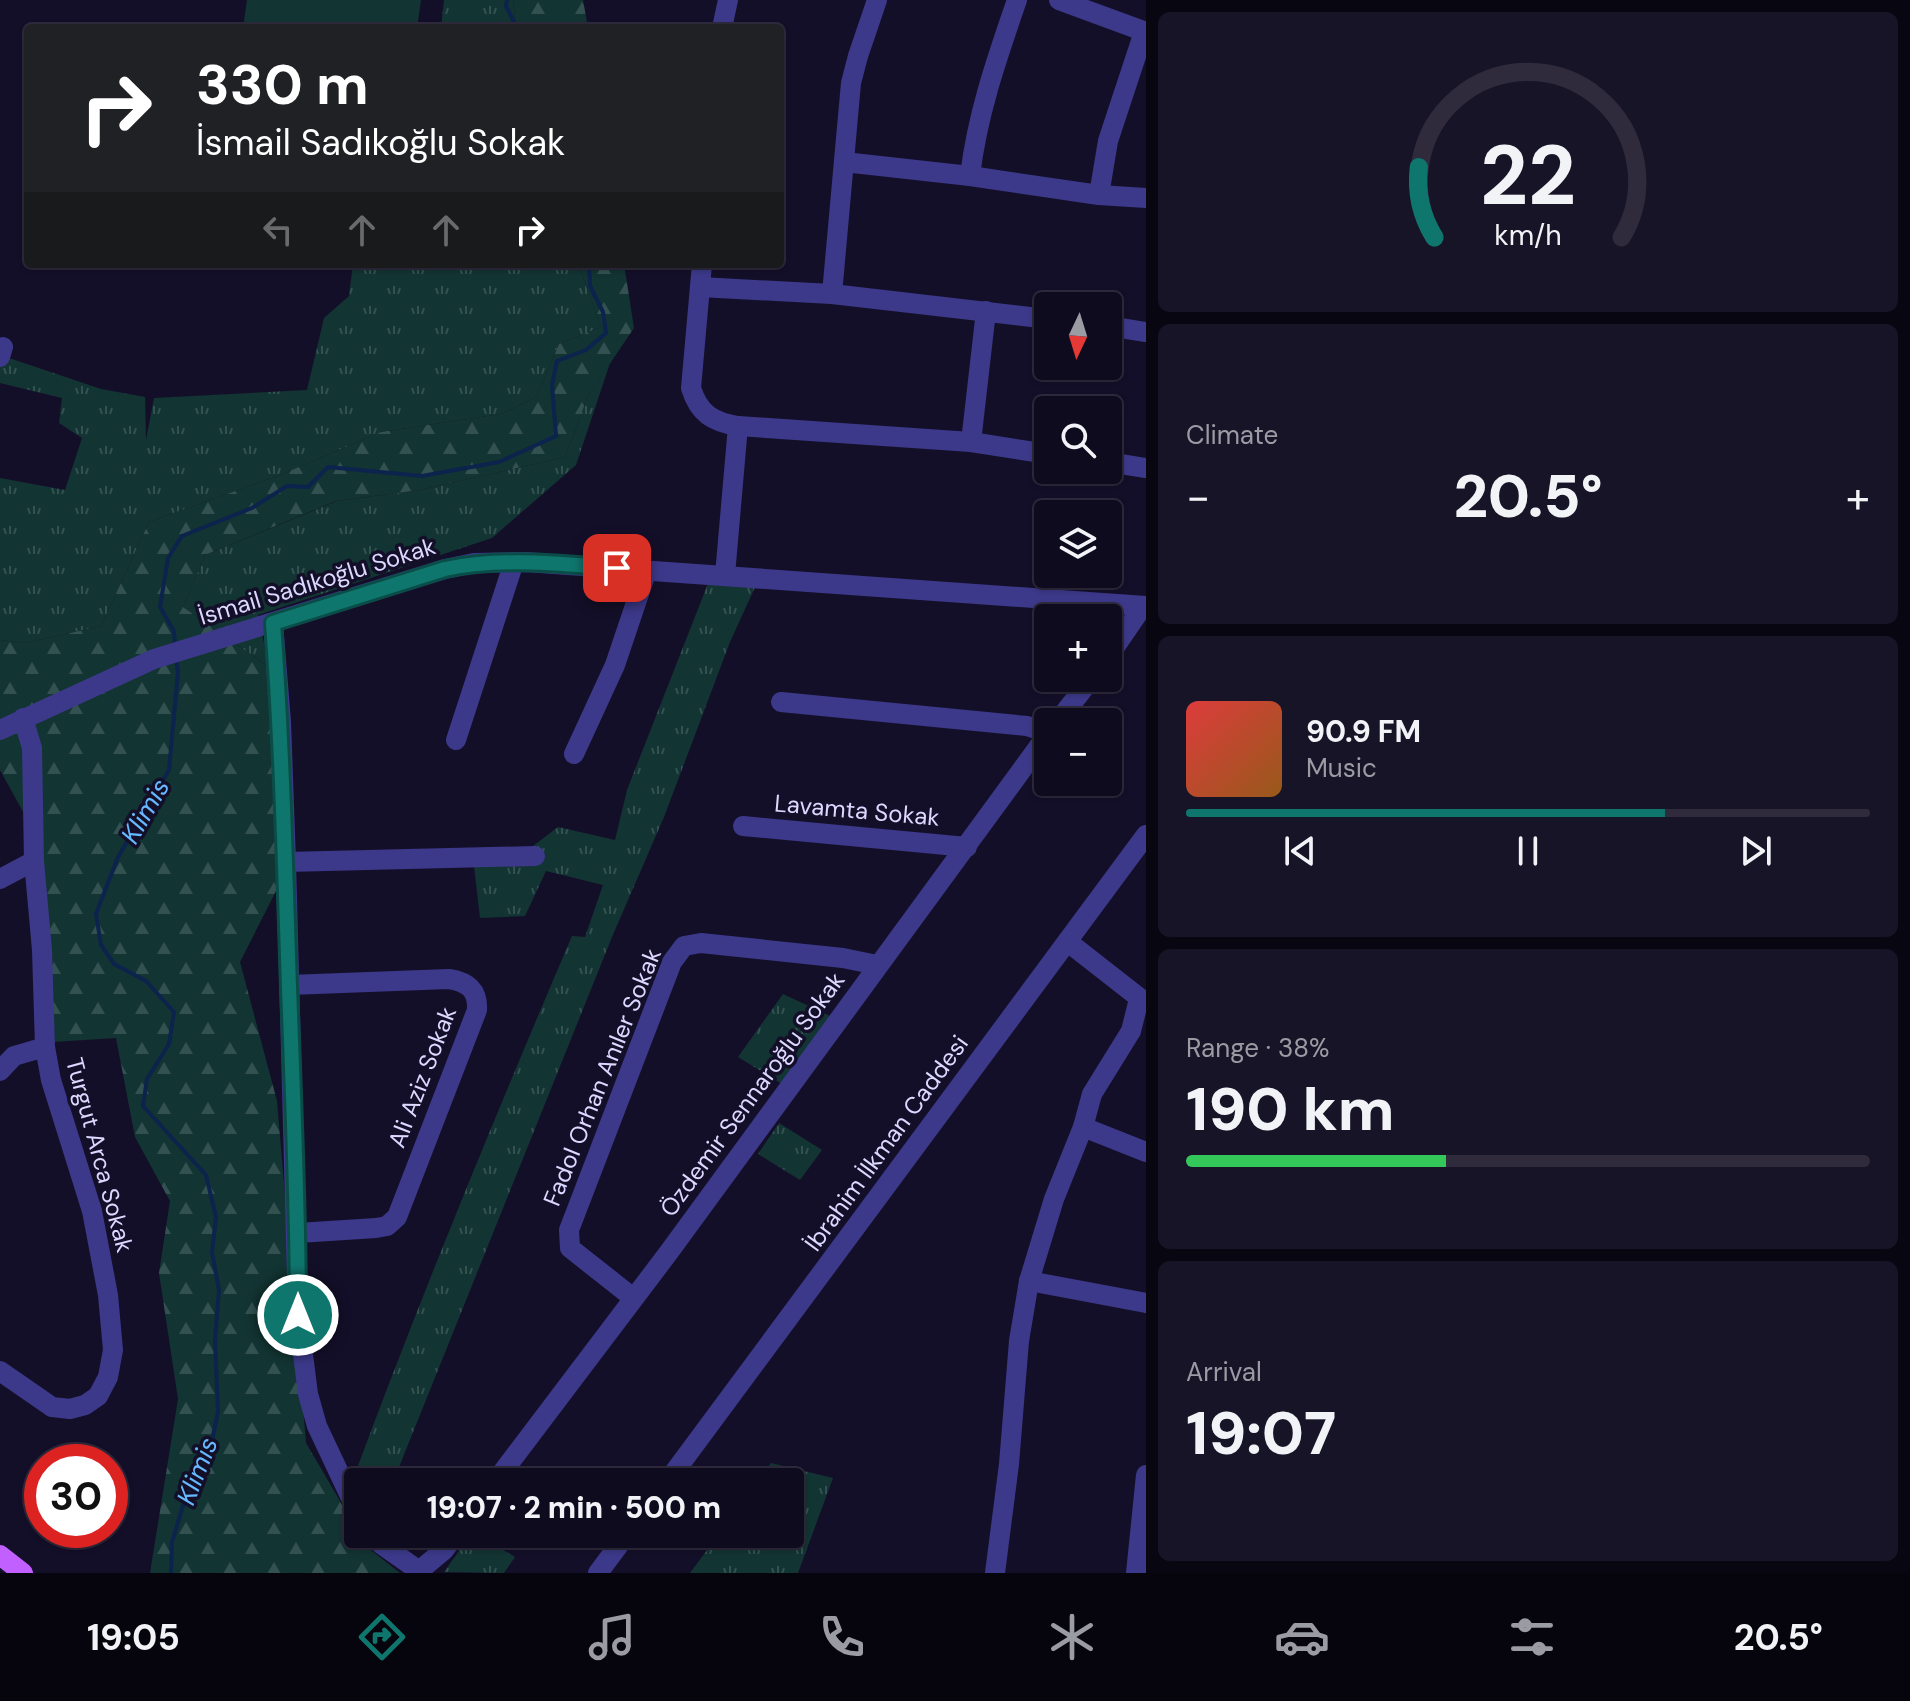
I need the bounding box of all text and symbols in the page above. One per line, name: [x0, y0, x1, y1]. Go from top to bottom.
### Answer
text: 330 m: [196, 48, 369, 121]
icon: right: [64, 56, 168, 160]
text: İsmail Sadıkoğlu Sokak: [196, 119, 565, 166]
text: 22: [1480, 121, 1576, 230]
icon: left: [256, 208, 300, 252]
icon: ahead: [340, 208, 384, 252]
icon: ahead: [424, 208, 468, 252]
icon: right: [508, 208, 552, 252]
text: km/h: [1494, 217, 1562, 254]
north arrow: [1034, 292, 1122, 380]
map controls: [1034, 292, 1122, 796]
button: search: [1034, 396, 1122, 484]
text: Climate: [1186, 418, 1278, 452]
text: 20.5°: [1453, 457, 1603, 536]
text: −: [1186, 468, 1210, 526]
text: +: [1846, 468, 1870, 526]
button: layers: [1034, 500, 1122, 588]
street label: İsmail Sadıkoğlu Sokak: [195, 530, 439, 632]
pin: [583, 534, 651, 602]
icon: arrive: [595, 546, 639, 590]
button: +: [1034, 604, 1122, 692]
button: −: [1034, 708, 1122, 796]
text: 90.9 FM: [1306, 712, 1421, 751]
text: Music: [1306, 751, 1377, 785]
water label: Klimis: [113, 772, 177, 850]
street label: Lavamta Sokak: [773, 787, 941, 833]
icon: previous: [1278, 829, 1322, 873]
icon: pause: [1506, 829, 1550, 873]
icon: next: [1734, 829, 1778, 873]
street label: Fadol Orhan Anıler Sokak: [536, 944, 668, 1210]
street label: Özdemir Sennaroğlu Sokak: [653, 965, 851, 1223]
street label: Ali Aziz Sokak: [381, 1002, 463, 1152]
street label: İbrahim İlkman Caddesi: [797, 1029, 975, 1257]
text: Range · 38%: [1186, 1031, 1330, 1065]
street label: Turgut Arca Sokak: [59, 1054, 141, 1256]
text: 190 km: [1186, 1070, 1394, 1149]
position arrow: [256, 1273, 340, 1357]
text: Arrival: [1186, 1355, 1262, 1389]
text: 19:07: [1186, 1394, 1336, 1473]
water label: Klimis: [169, 1432, 225, 1510]
speed limit sign: 30: [24, 1444, 128, 1548]
text: 19:07 · 2 min · 500 m: [427, 1488, 721, 1527]
icon: directions: [354, 1609, 410, 1665]
icon: music: [584, 1609, 640, 1665]
icon: phone: [814, 1609, 870, 1665]
icon: climate: [1044, 1609, 1100, 1665]
icon: car: [1274, 1609, 1330, 1665]
icon: filters: [1504, 1609, 1560, 1665]
text: 19:05: [87, 1614, 180, 1661]
text: 20.5°: [1734, 1614, 1823, 1661]

